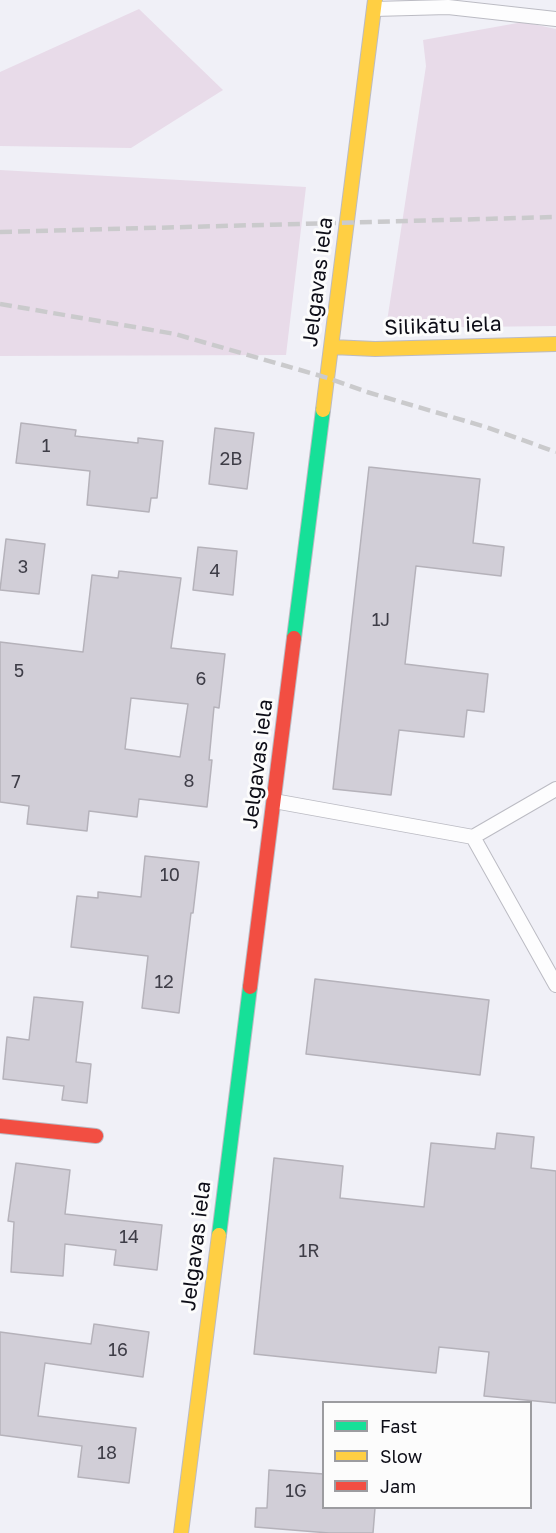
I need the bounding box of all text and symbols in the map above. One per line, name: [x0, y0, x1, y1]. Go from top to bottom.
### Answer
street label: Jelgavas iela: [298, 216, 338, 348]
street label: Silikātu iela: [384, 311, 502, 341]
house number: 1: [42, 435, 50, 457]
house number: 2B: [220, 448, 242, 470]
house number: 3: [18, 556, 28, 578]
house number: 4: [210, 560, 220, 582]
house number: 1J: [372, 609, 390, 631]
house number: 5: [14, 660, 24, 682]
house number: 6: [196, 668, 206, 690]
street label: Jelgavas iela: [238, 698, 278, 830]
house number: 8: [184, 770, 194, 792]
house number: 7: [11, 771, 21, 793]
house number: 10: [160, 864, 180, 886]
house number: 12: [154, 971, 174, 993]
street label: Jelgavas iela: [176, 1180, 216, 1312]
house number: 14: [119, 1226, 139, 1248]
house number: 1R: [299, 1240, 319, 1262]
house number: 16: [108, 1339, 128, 1361]
legend: [322, 1401, 532, 1509]
text: Fast: [380, 1415, 417, 1437]
house number: 18: [97, 1442, 117, 1464]
text: Slow: [380, 1445, 422, 1467]
text: Jam: [380, 1475, 416, 1497]
house number: 1G: [285, 1480, 307, 1502]

